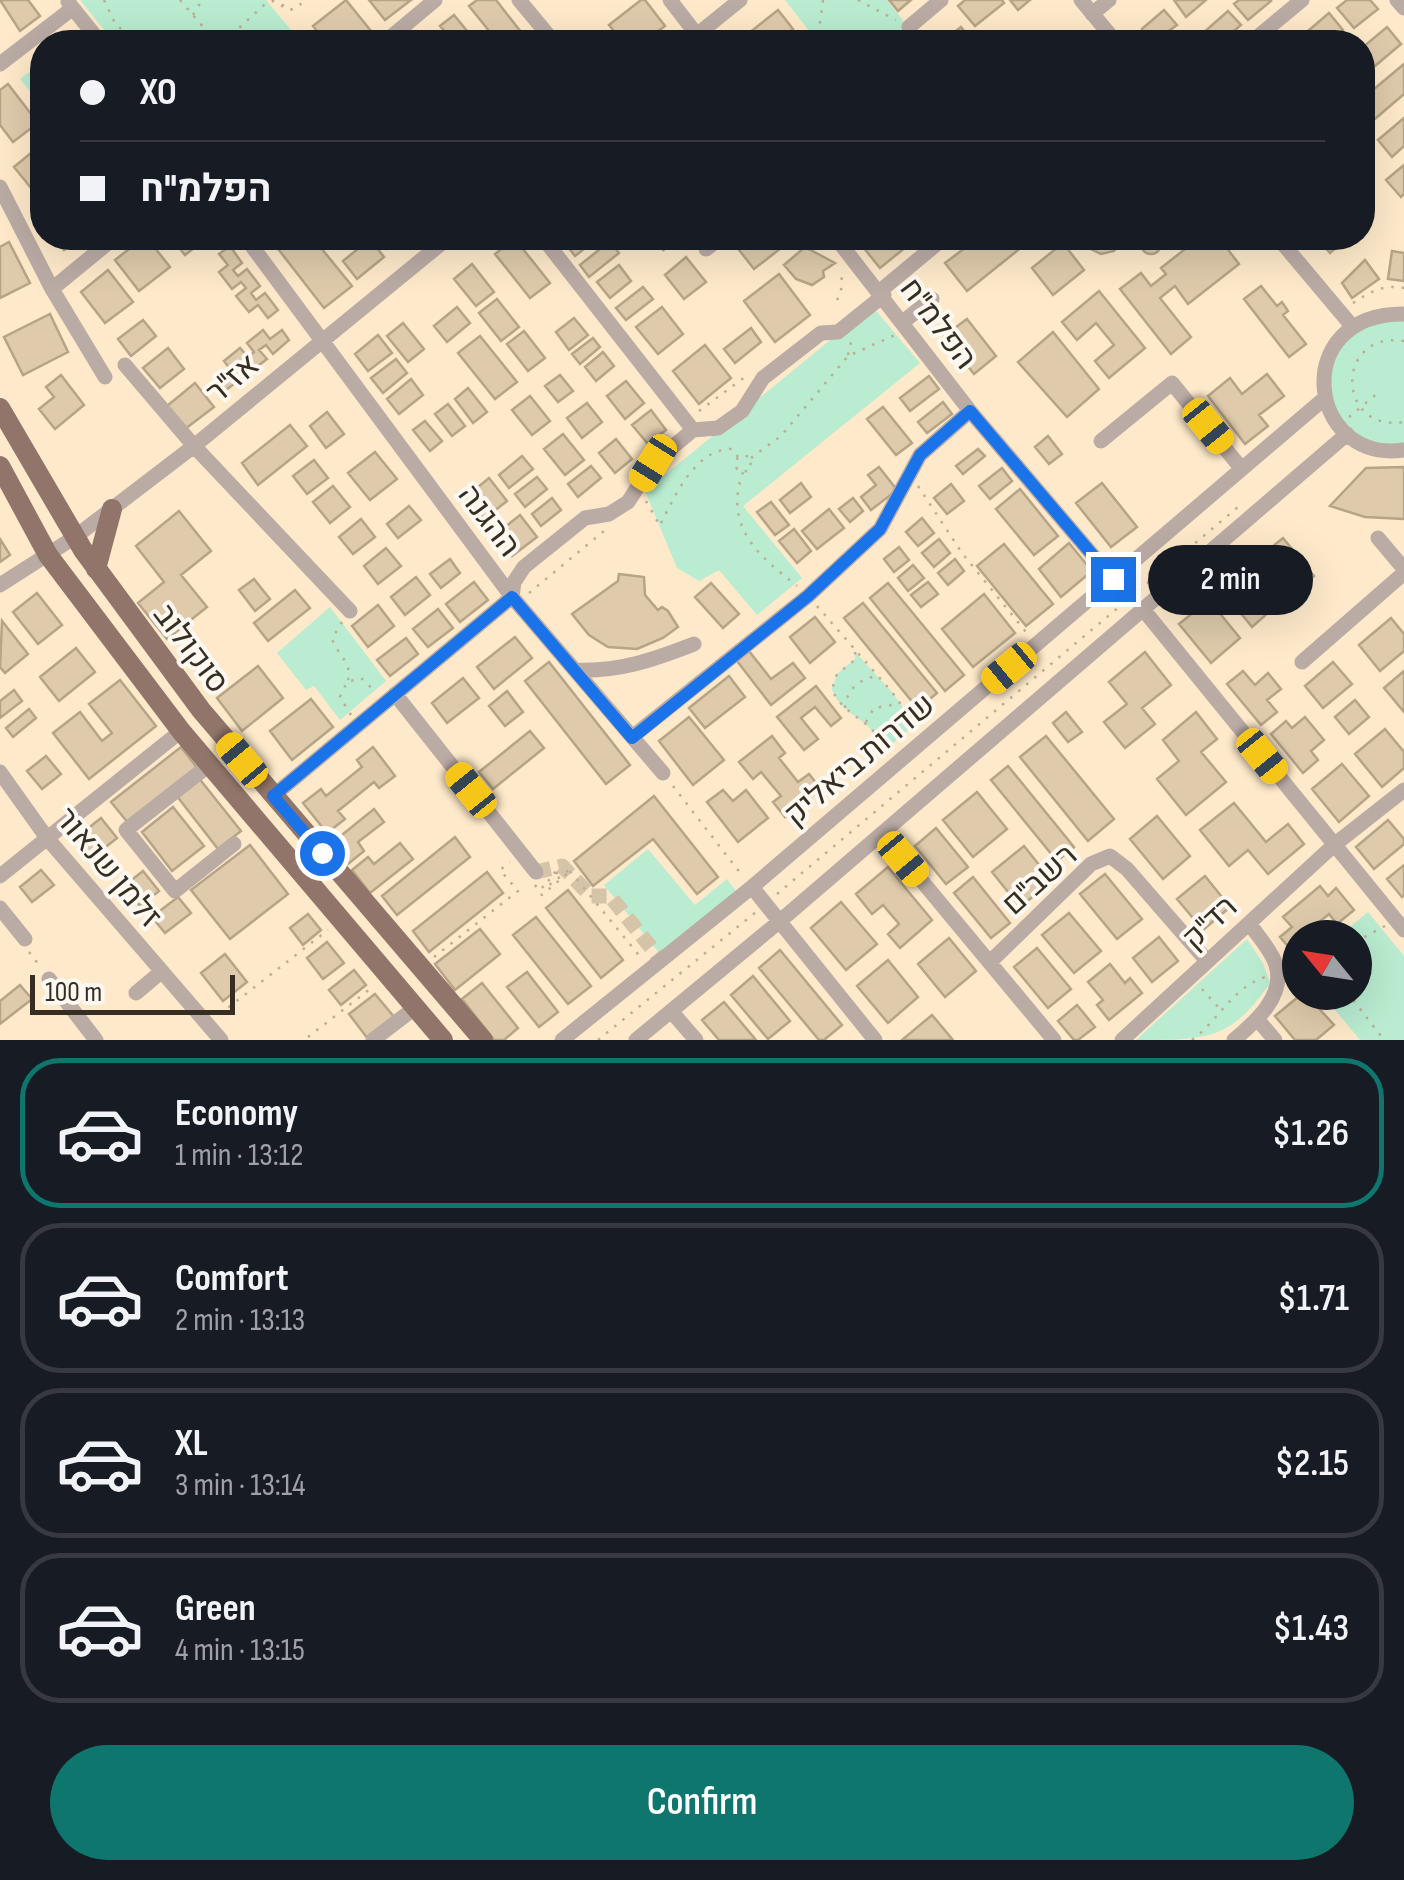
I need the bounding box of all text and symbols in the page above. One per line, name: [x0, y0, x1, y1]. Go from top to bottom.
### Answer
text: XO: [140, 70, 177, 115]
text: הפלמ"ח: [140, 167, 271, 212]
street label: הפלמ"ח: [891, 270, 985, 377]
street label: אז"ר: [199, 346, 267, 412]
car: [1177, 393, 1239, 459]
car: [624, 430, 682, 496]
street label: ההגנה: [449, 477, 529, 565]
callout: 2 min: [1148, 544, 1313, 614]
route end: [1091, 557, 1136, 602]
text: 2 min: [1201, 560, 1260, 599]
street label: סוקולוב: [145, 596, 237, 701]
car: [976, 637, 1042, 699]
street label: שדרות ביאליק: [776, 686, 943, 835]
car: [1231, 723, 1293, 789]
car: [211, 727, 273, 793]
car: [440, 757, 502, 823]
street label: זלמן שנאור: [46, 800, 169, 936]
car: [872, 826, 934, 892]
route start: [300, 831, 345, 876]
street label: רשב"ם: [994, 836, 1086, 924]
street label: רד"ק: [1174, 888, 1246, 958]
north arrow: [1282, 920, 1372, 1010]
map controls: [1282, 920, 1372, 1010]
scale bar: [30, 970, 235, 1014]
text: 100 m: [45, 976, 102, 1009]
icon: car: [55, 1088, 145, 1178]
text: Economy: [175, 1091, 298, 1136]
text: $1.26: [1272, 1111, 1349, 1156]
text: 1 min · 13:12: [175, 1136, 303, 1175]
icon: car: [55, 1253, 145, 1343]
text: Comfort: [175, 1256, 289, 1301]
text: $1.71: [1278, 1276, 1349, 1321]
text: 2 min · 13:13: [175, 1301, 305, 1340]
icon: car: [55, 1418, 145, 1508]
text: XL: [175, 1421, 208, 1466]
text: $2.15: [1275, 1441, 1349, 1486]
text: 3 min · 13:14: [175, 1466, 305, 1505]
icon: car: [55, 1583, 145, 1673]
text: Green: [175, 1586, 256, 1631]
text: $1.43: [1273, 1606, 1349, 1651]
text: 4 min · 13:15: [175, 1631, 305, 1670]
button: Confirm: [50, 1745, 1354, 1860]

